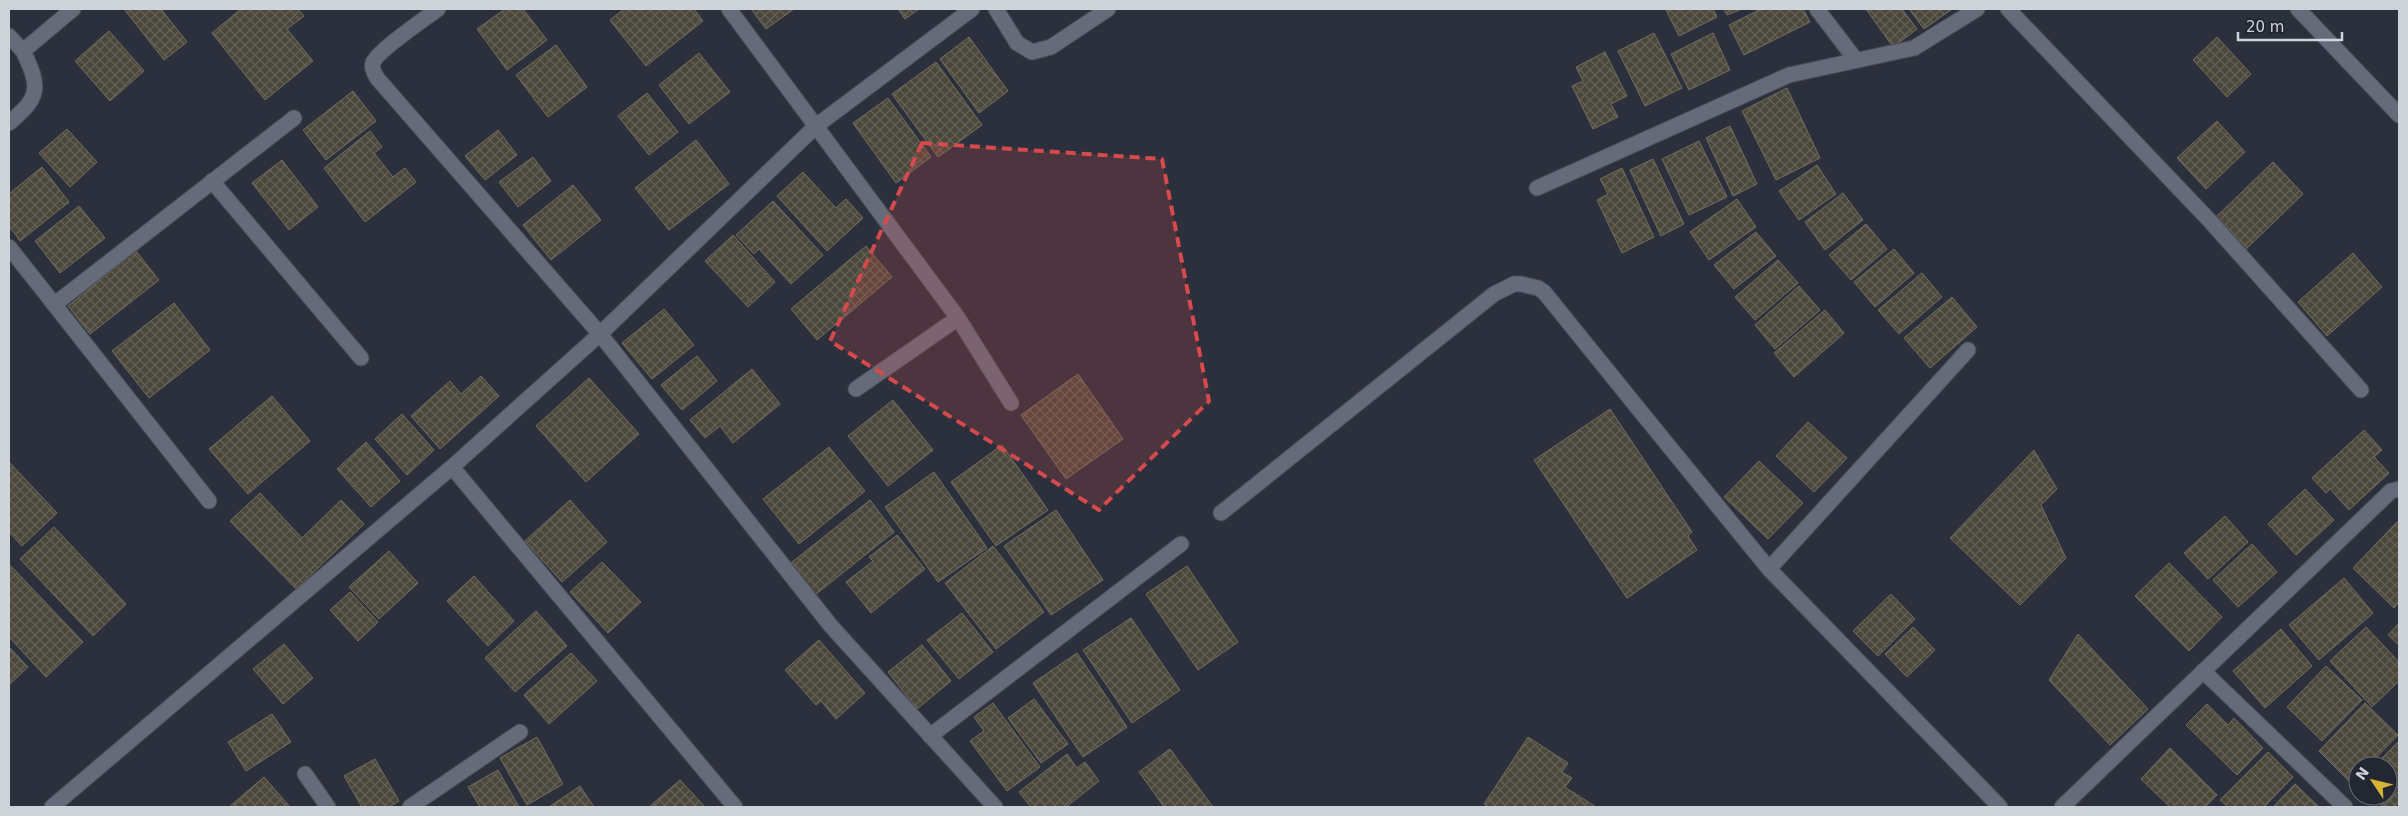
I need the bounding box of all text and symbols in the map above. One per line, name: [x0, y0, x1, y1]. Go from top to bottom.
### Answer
scale bar: [2238, 10, 2342, 42]
text: 20 m: [2246, 18, 2284, 36]
north arrow: [2348, 756, 2398, 806]
text: N: [2352, 764, 2372, 783]

